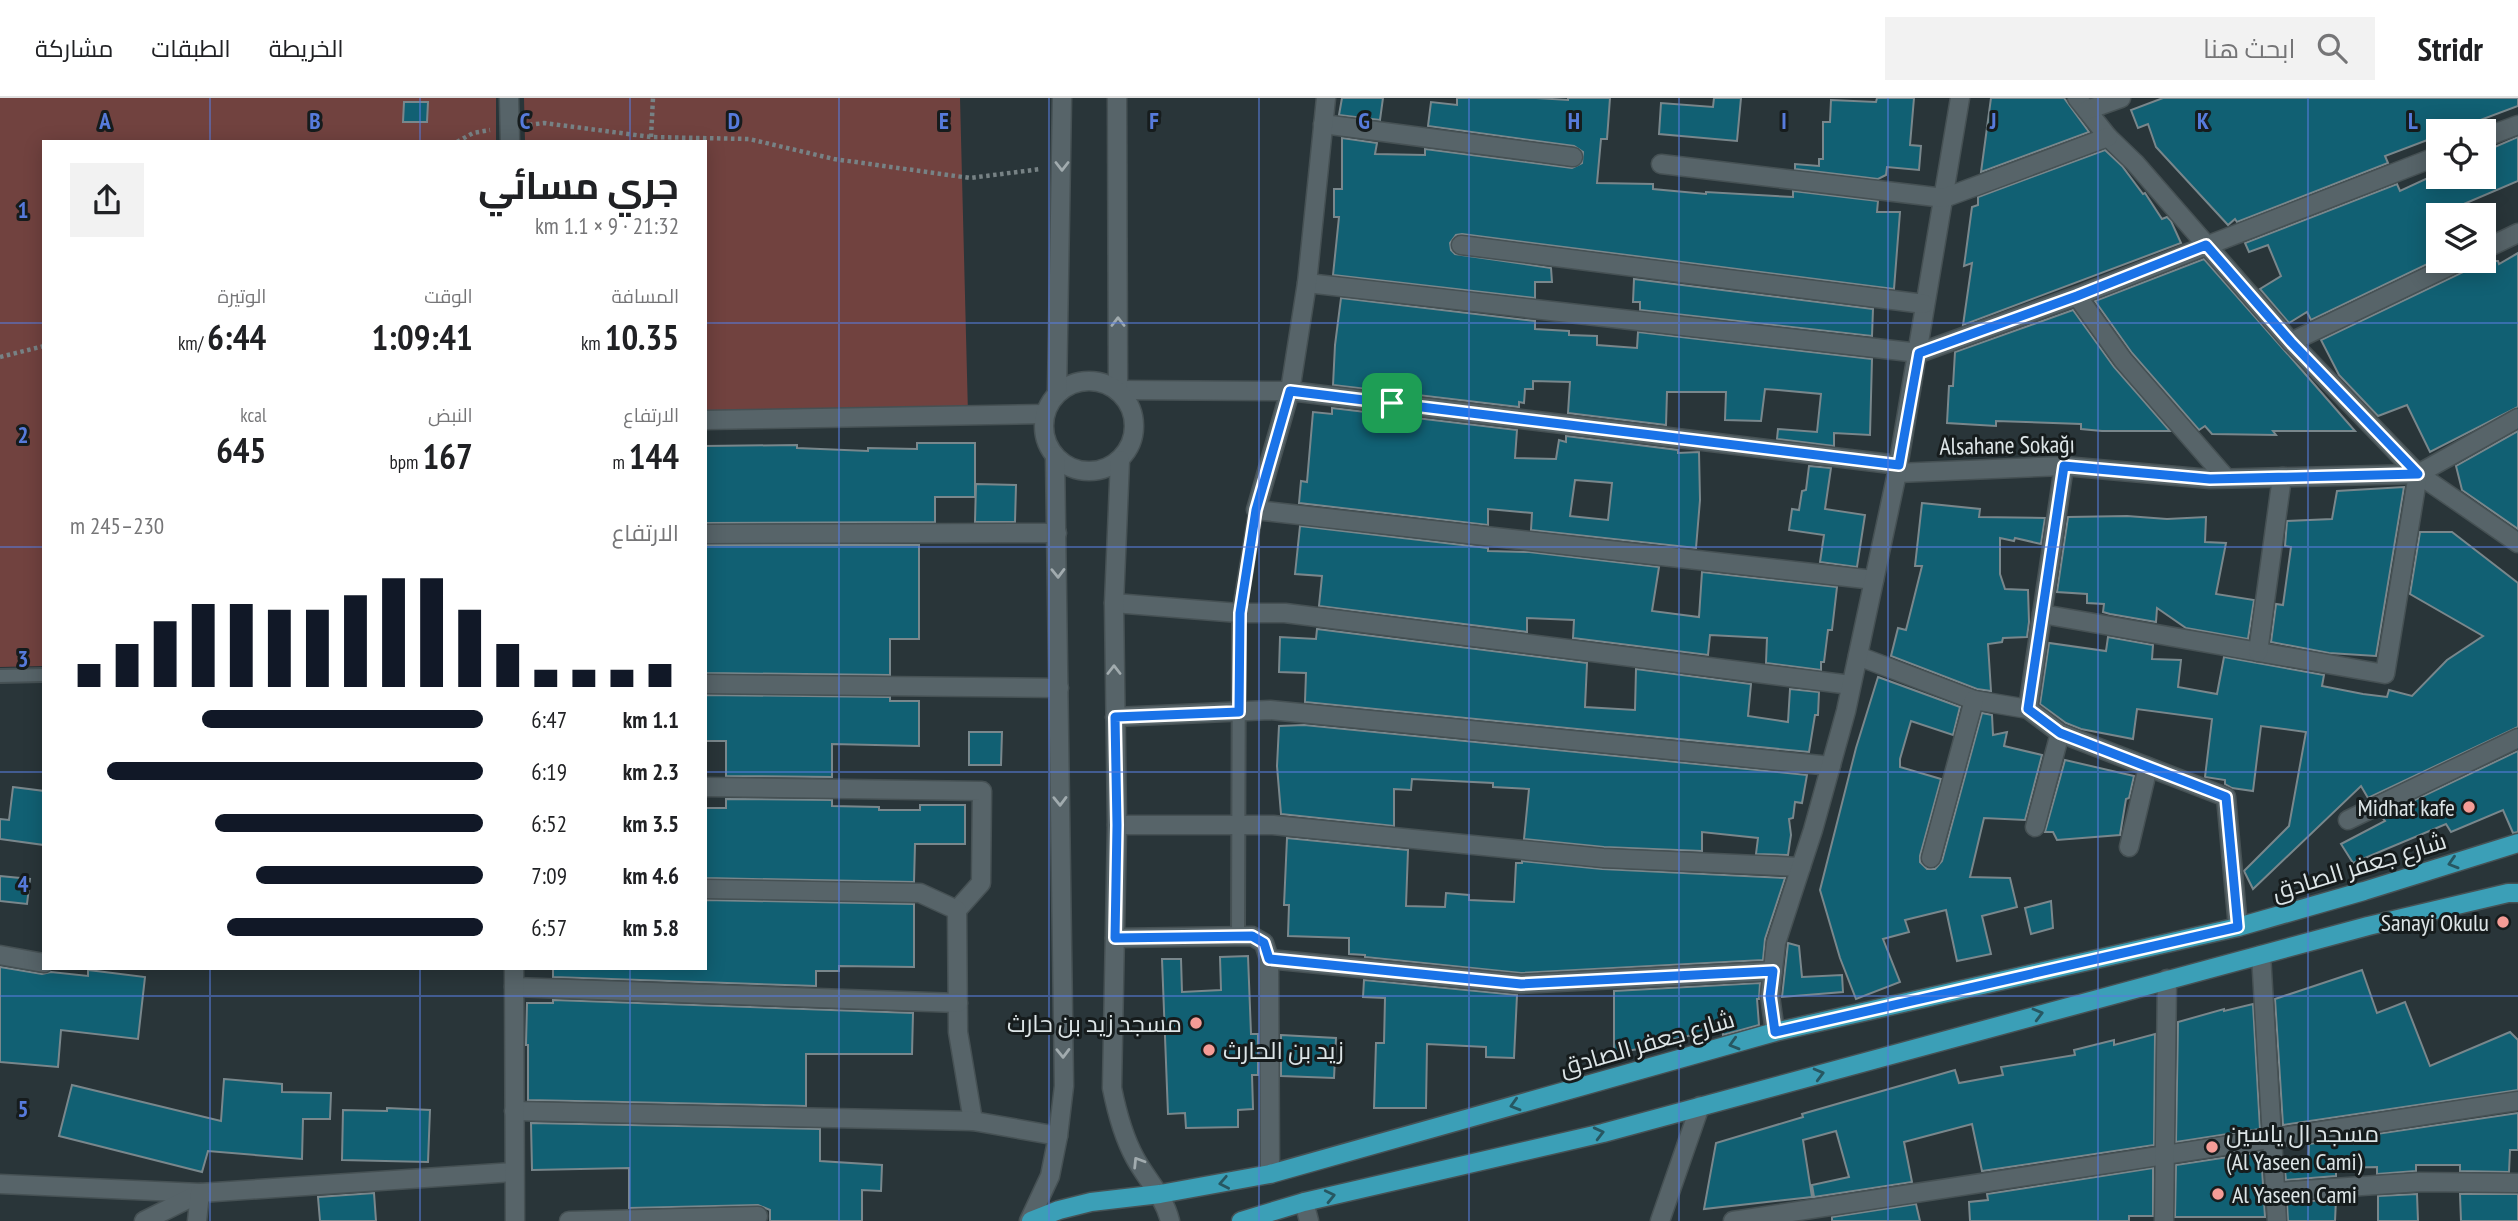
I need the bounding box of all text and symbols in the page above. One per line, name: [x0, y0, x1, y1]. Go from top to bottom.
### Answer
search box: [1885, 17, 2375, 80]
text: Stridr: [2417, 27, 2483, 70]
icon: search: [2313, 29, 2351, 67]
text: ابحث هنا: [2203, 32, 2295, 65]
text: مشاركة: [35, 33, 113, 64]
text: الطبقات: [151, 33, 231, 64]
text: الخريطة: [269, 33, 344, 64]
text: A: [98, 106, 111, 135]
text: B: [309, 106, 321, 135]
text: C: [520, 106, 531, 135]
text: D: [728, 106, 740, 135]
text: E: [939, 106, 949, 135]
text: F: [1149, 106, 1159, 135]
text: G: [1358, 106, 1370, 135]
text: H: [1568, 106, 1580, 135]
text: I: [1781, 106, 1787, 135]
text: J: [1989, 106, 1996, 135]
text: K: [2197, 106, 2209, 135]
text: L: [2408, 106, 2418, 135]
map controls: [2426, 119, 2496, 273]
button: locate: [2426, 119, 2496, 189]
text: جري مسائي: [478, 160, 679, 209]
one-way arrow: [1054, 161, 1070, 172]
button: share: [70, 163, 144, 237]
text: 1: [18, 195, 29, 224]
button: layers: [2426, 203, 2496, 273]
text: 21:32 · 9 × 1.1 km: [535, 211, 679, 240]
text: الوتيرة: [218, 284, 266, 308]
text: الوقت: [424, 284, 473, 308]
text: المسافة: [611, 284, 679, 308]
text: 6:44: [207, 314, 266, 360]
text: 1:09:41: [371, 314, 473, 360]
text: 10.35: [605, 314, 679, 360]
one-way arrow: [1110, 316, 1126, 327]
text: /km: [178, 331, 207, 355]
text: km: [581, 331, 605, 355]
pin: [1362, 373, 1422, 433]
icon: arrive: [1373, 384, 1411, 422]
text: kcal: [240, 403, 266, 427]
text: النبض: [428, 403, 473, 427]
text: الارتفاع: [623, 403, 679, 427]
text: 2: [18, 420, 29, 449]
text: 645: [216, 427, 266, 473]
street label: Alsahane Sokağı: [1939, 428, 2075, 462]
text: 167: [422, 433, 473, 479]
text: 144: [629, 433, 679, 479]
text: bpm: [390, 450, 422, 474]
text: m: [612, 450, 629, 474]
text: 230–245 m: [70, 511, 164, 540]
text: الارتفاع: [612, 518, 679, 547]
one-way arrow: [1050, 568, 1066, 579]
text: 3: [18, 644, 29, 673]
one-way arrow: [1107, 664, 1122, 675]
text: 6:47: [531, 705, 567, 734]
text: 1.1 km: [623, 705, 679, 734]
text: 6:19: [531, 757, 567, 786]
text: 2.3 km: [623, 757, 679, 786]
place label: Midhat kafe: [2357, 792, 2455, 823]
one-way arrow: [1052, 796, 1068, 806]
marker: Midhat kafe: [2461, 799, 2477, 815]
text: 6:52: [531, 809, 567, 838]
text: 3.5 km: [623, 809, 679, 838]
street label: شارع جعفر الصادق: [2268, 825, 2450, 908]
one-way arrow: [2447, 855, 2459, 870]
text: 7:09: [531, 861, 567, 890]
text: 4.6 km: [623, 861, 679, 890]
text: 4: [18, 869, 29, 898]
place label: Sanayi Okulu: [2381, 907, 2489, 938]
text: 6:57: [531, 913, 567, 942]
text: 5.8 km: [623, 913, 679, 942]
marker: Sanayi Okulu: [2495, 914, 2511, 930]
street label: شارع جعفر الصادق: [1556, 1003, 1738, 1084]
place label: مسجد زيد بن حارث: [1007, 1008, 1182, 1039]
one-way arrow: [2032, 1008, 2044, 1023]
marker: مسجد زيد بن حارث: [1188, 1015, 1204, 1031]
place label: زيد بن الحارث: [1223, 1035, 1344, 1066]
one-way arrow: [1728, 1036, 1740, 1050]
marker: زيد بن الحارث: [1201, 1042, 1217, 1058]
one-way arrow: [1055, 1048, 1071, 1058]
one-way arrow: [1813, 1068, 1825, 1082]
text: 5: [18, 1094, 29, 1123]
one-way arrow: [1509, 1097, 1521, 1112]
place label: مسجد ال ياسين (Al Yaseen Cami): [2226, 1118, 2379, 1177]
one-way arrow: [1593, 1127, 1605, 1141]
marker: مسجد ال ياسين (Al Yaseen Cami): [2204, 1139, 2220, 1155]
one-way arrow: [1134, 1156, 1147, 1169]
one-way arrow: [1218, 1175, 1230, 1190]
place label: Al Yaseen Cami: [2232, 1179, 2357, 1210]
marker: Al Yaseen Cami: [2210, 1186, 2226, 1202]
one-way arrow: [1324, 1189, 1336, 1204]

